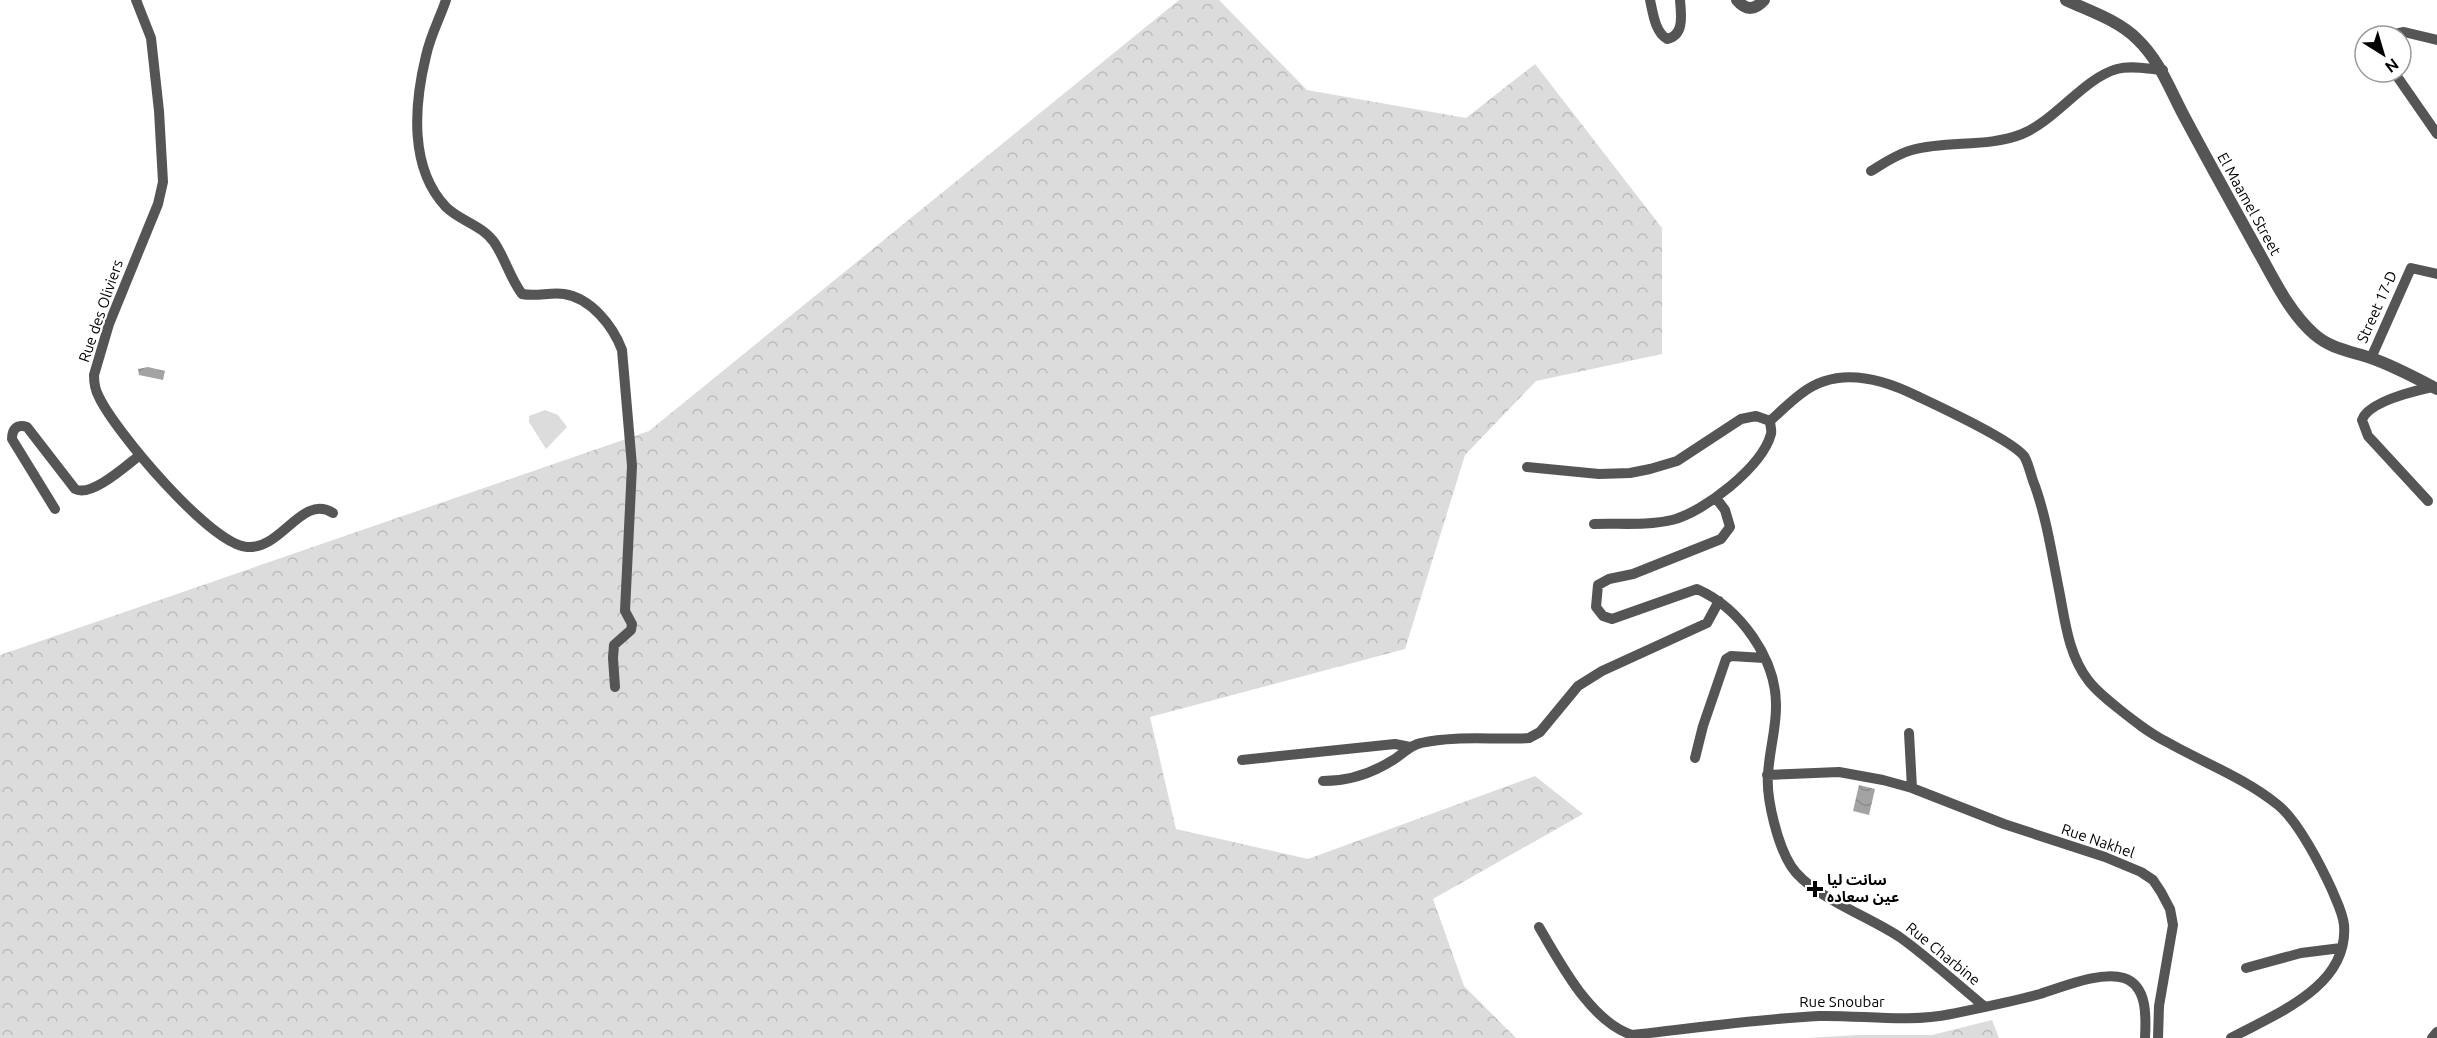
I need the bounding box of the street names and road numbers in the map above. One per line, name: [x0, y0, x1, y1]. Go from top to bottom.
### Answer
street label: El Maamel Street: [2214, 149, 2285, 258]
street label: Rue des Oliviers: [75, 257, 126, 364]
street label: Street 17-D: [2353, 268, 2400, 346]
street label: Rue Nakhel: [2059, 820, 2137, 861]
street label: Rue Charbine: [1903, 919, 1984, 989]
street label: Rue Snoubar: [1799, 993, 1885, 1010]

